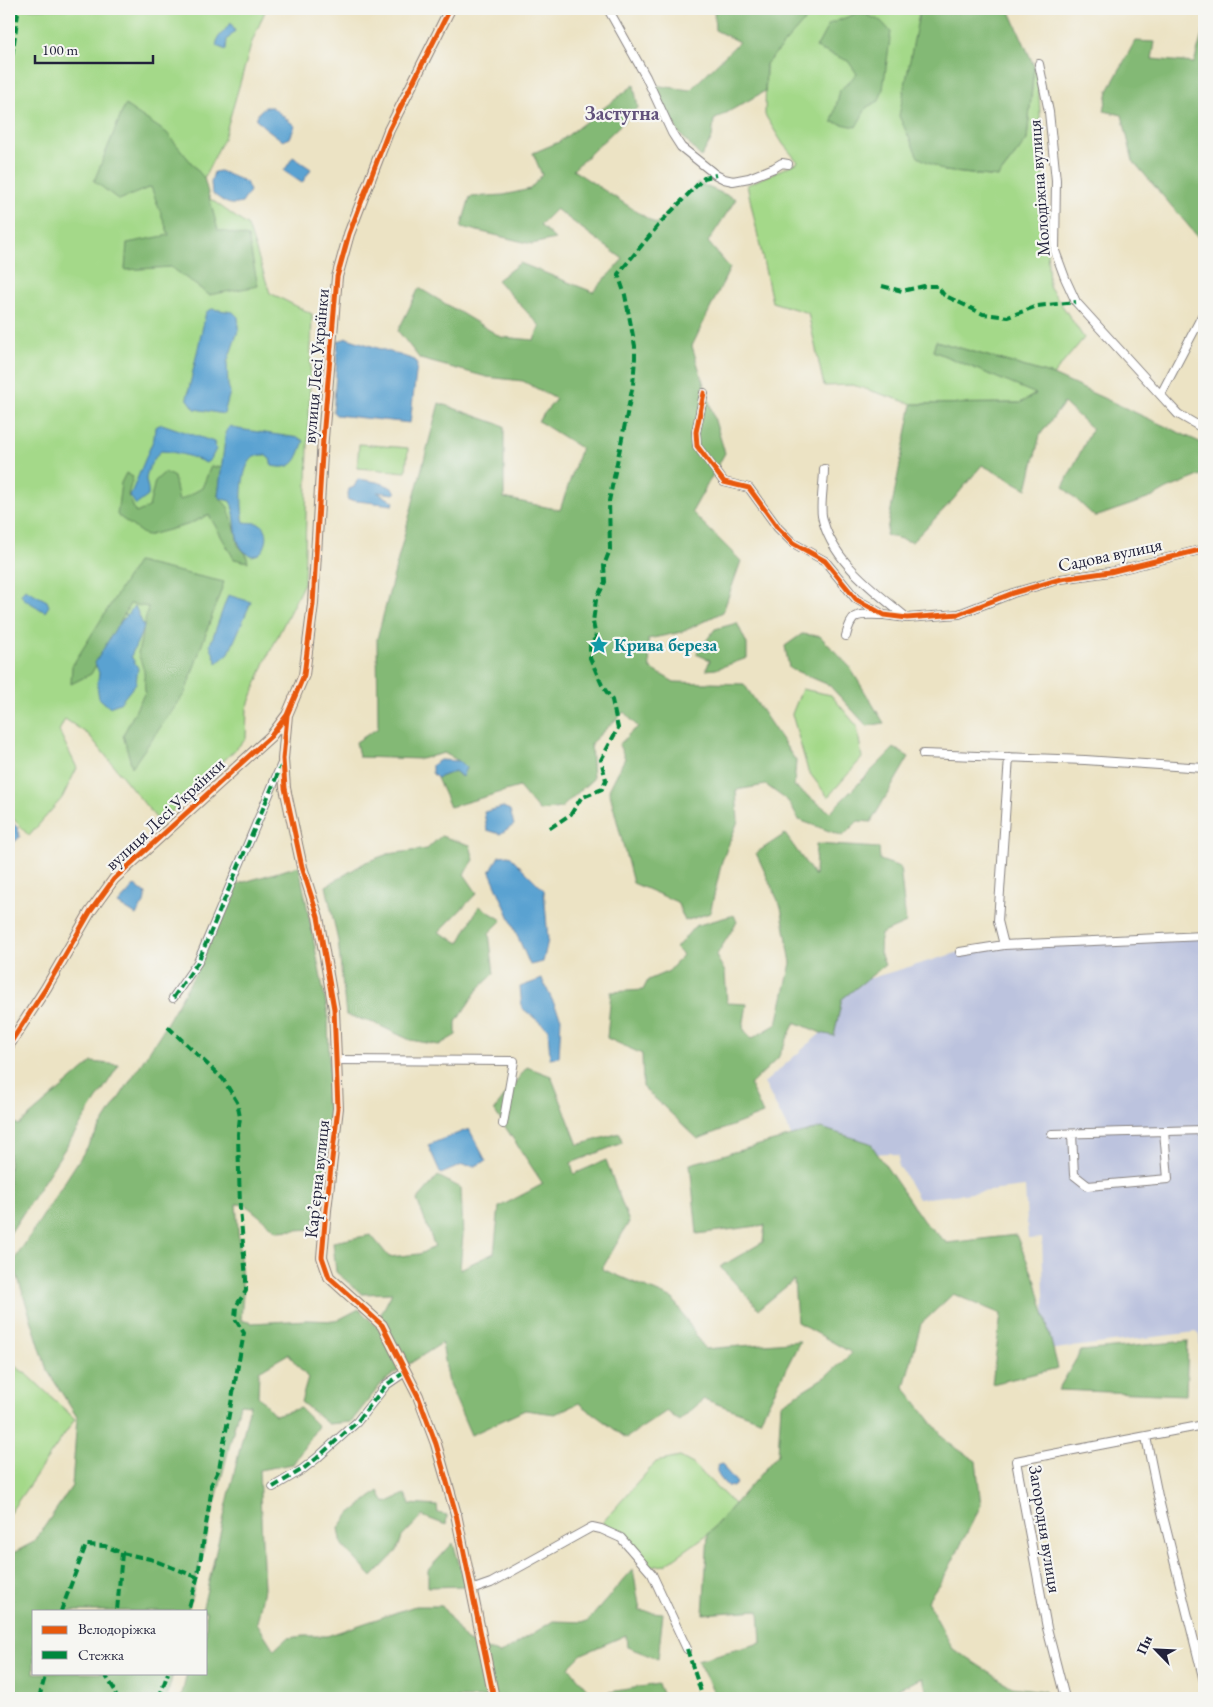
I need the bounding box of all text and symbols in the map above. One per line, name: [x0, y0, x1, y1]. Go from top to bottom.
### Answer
scale bar: [35, 32, 152, 64]
text: 100 m: [42, 40, 79, 59]
district label: Застугна: [584, 100, 660, 126]
street label: Молодіжна вулиця: [1022, 119, 1055, 257]
street label: вулиця Лесі Українки: [297, 287, 334, 444]
street label: Садова вулиця: [1056, 532, 1164, 577]
place label: Крива береза: [614, 633, 718, 656]
place icon: Крива береза: [588, 634, 610, 656]
street label: вулиця Лесі Українки: [100, 752, 230, 875]
street label: Карʼєрна вулиця: [299, 1119, 334, 1239]
street label: Загородня вулиця: [1024, 1463, 1067, 1594]
legend: [32, 1610, 208, 1674]
text: Велодоріжка: [78, 1619, 156, 1638]
north arrow: [1130, 1624, 1180, 1674]
text: Пн: [1132, 1632, 1156, 1657]
text: Стежка: [78, 1645, 124, 1664]

